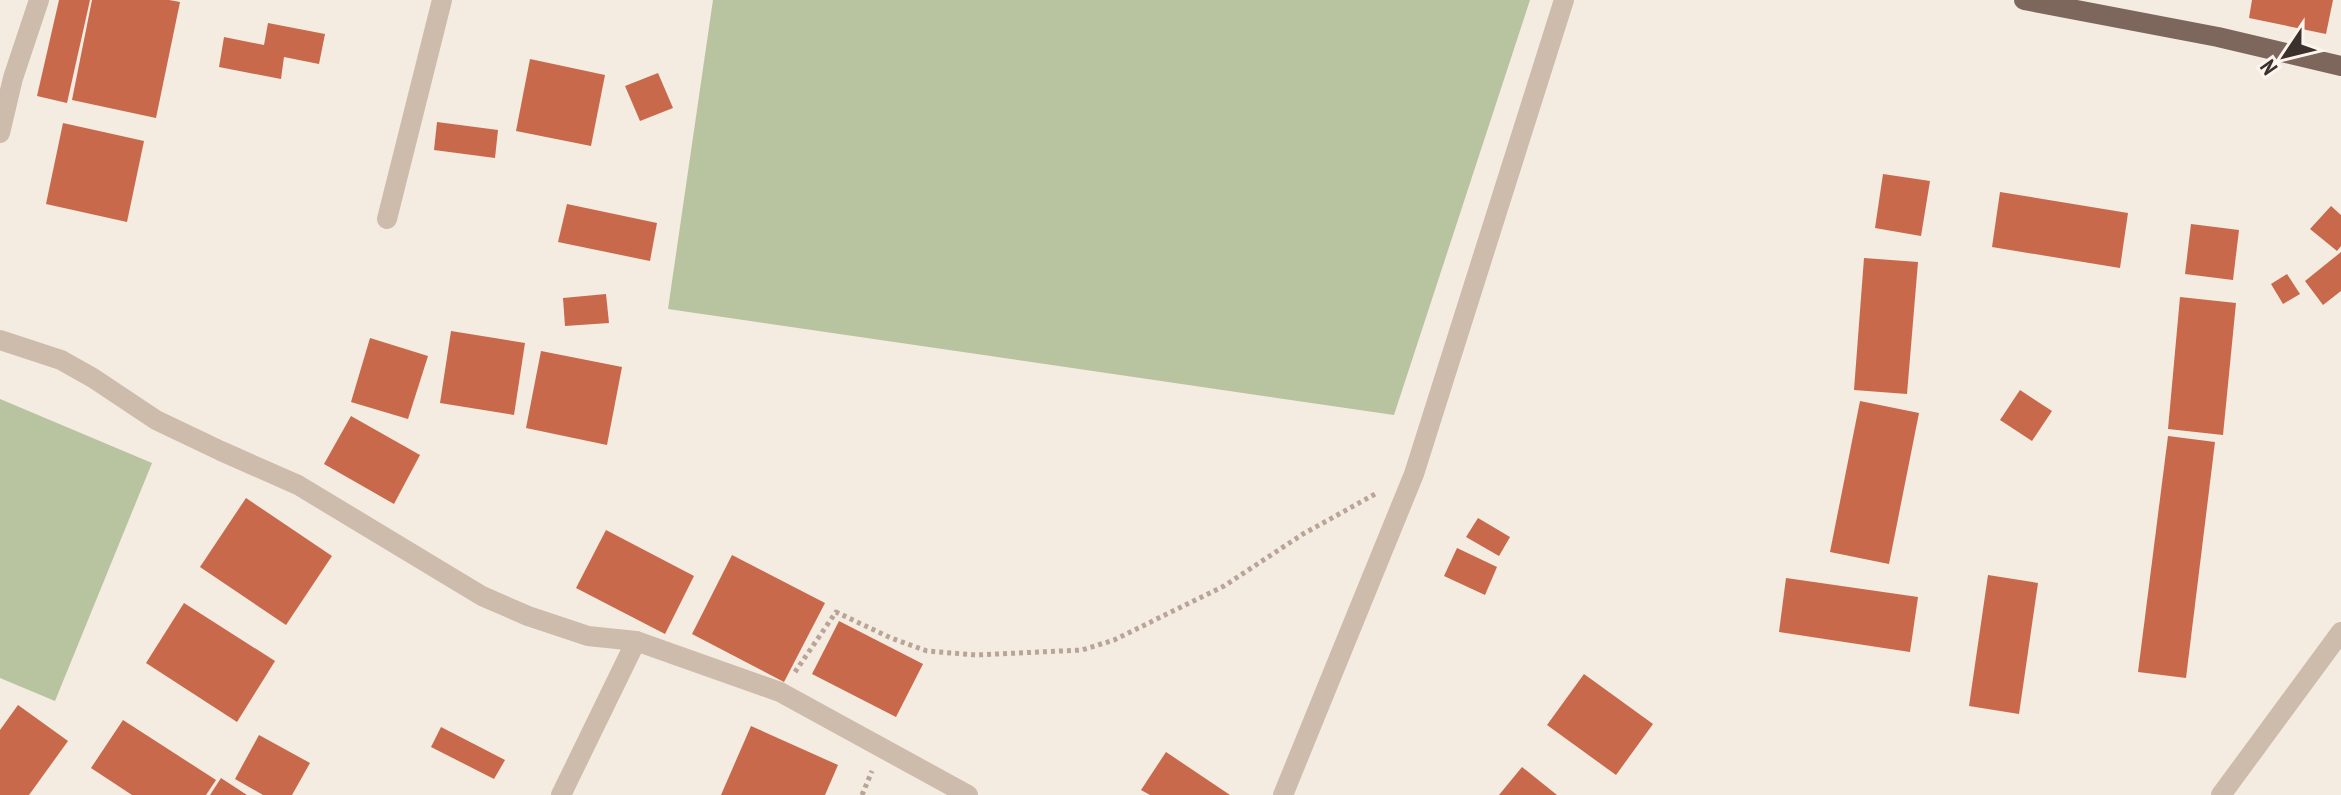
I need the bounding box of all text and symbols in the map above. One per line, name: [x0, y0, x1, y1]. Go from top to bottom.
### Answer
north arrow: [2245, 16, 2325, 96]
text: N: [2254, 55, 2283, 80]

